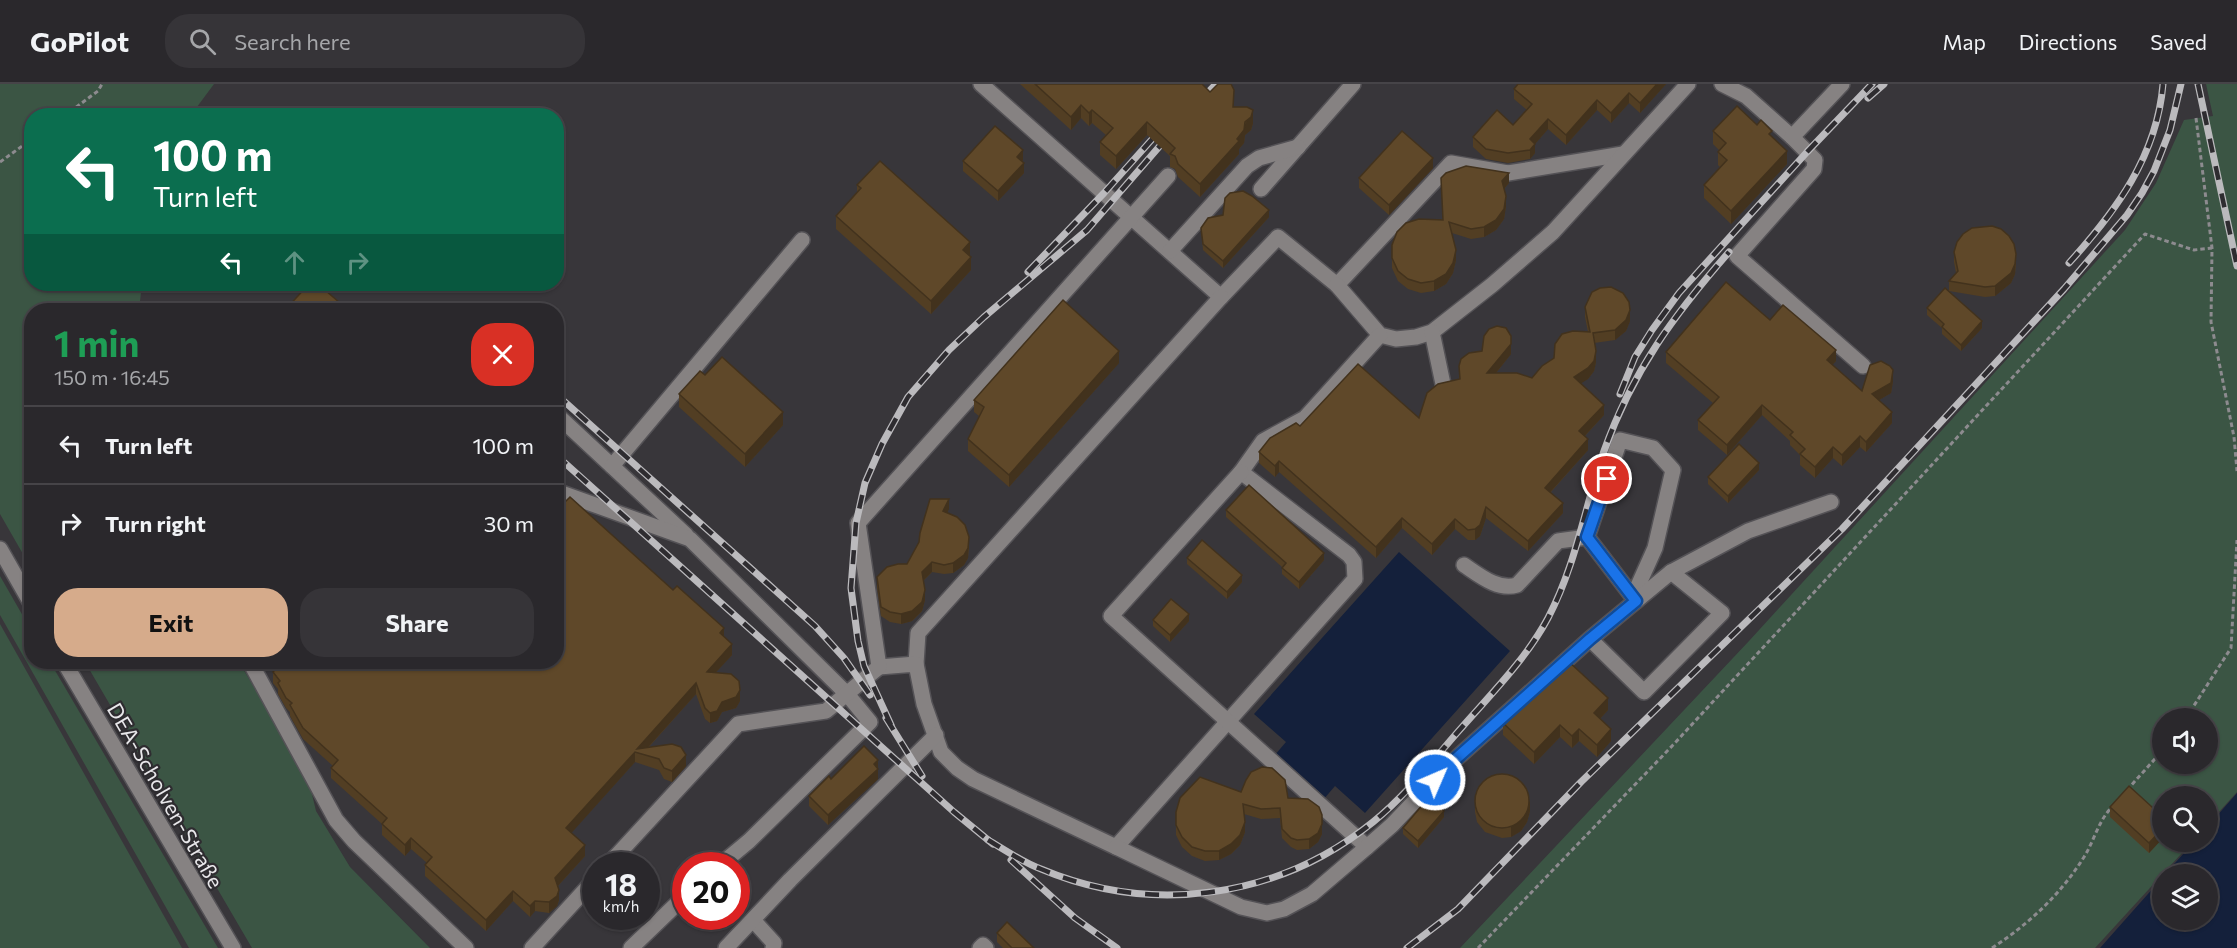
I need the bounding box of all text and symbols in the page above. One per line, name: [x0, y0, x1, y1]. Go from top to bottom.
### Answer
search box: [165, 14, 585, 68]
text: GoPilot: [30, 24, 129, 58]
icon: search: [186, 25, 219, 58]
text: Search here: [234, 28, 351, 55]
text: Map: [1943, 29, 1986, 54]
text: Directions: [2019, 29, 2117, 54]
text: Saved: [2150, 29, 2207, 54]
text: 100 m: [153, 128, 273, 180]
icon: left: [54, 132, 132, 210]
text: Turn left: [153, 180, 257, 213]
icon: left: [215, 246, 248, 279]
icon: ahead: [278, 246, 311, 279]
icon: right: [341, 246, 374, 279]
text: 1 min: [54, 320, 139, 364]
button: close: [471, 323, 534, 386]
text: 150 m · 16:45: [54, 365, 170, 389]
icon: left: [54, 429, 87, 462]
text: Turn left: [105, 432, 192, 459]
text: 100 m: [472, 432, 534, 459]
pin: [1581, 453, 1632, 504]
icon: arrive: [1590, 462, 1623, 495]
icon: right: [54, 507, 87, 540]
text: Turn right: [105, 510, 206, 537]
text: 30 m: [484, 510, 534, 537]
button: Exit: [54, 588, 288, 657]
button: Share: [300, 588, 534, 657]
street label: DEA-Scholven-Straße: [103, 698, 229, 892]
map controls: [2152, 708, 2218, 930]
button: sound: [2152, 708, 2218, 774]
position arrow: [1403, 748, 1467, 812]
button: search: [2152, 786, 2218, 852]
speed limit sign: 20: [672, 852, 750, 930]
button: layers: [2152, 864, 2218, 930]
text: 18: [605, 865, 637, 902]
text: km/h: [603, 897, 639, 915]

